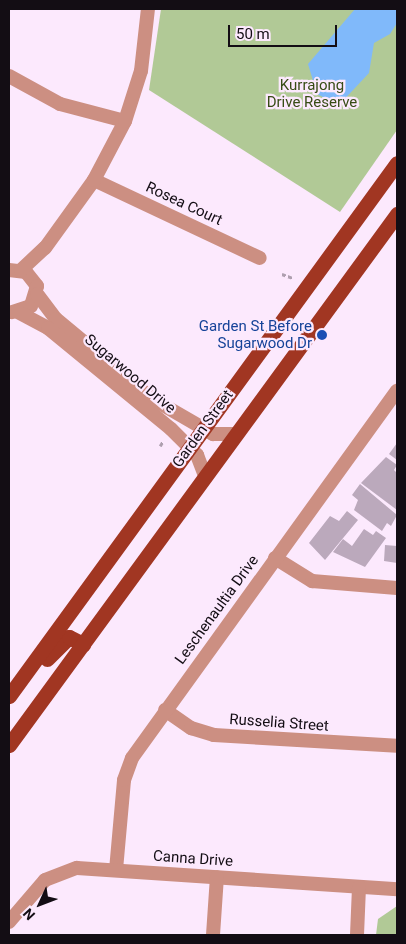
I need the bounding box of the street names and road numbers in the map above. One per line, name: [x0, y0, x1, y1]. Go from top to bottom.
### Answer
street label: Rosea Court: [143, 178, 225, 230]
street label: Sugarwood Drive: [81, 331, 179, 417]
street label: Garden Street: [169, 387, 237, 471]
street label: Leschenaultia Drive: [171, 552, 263, 668]
street label: Russelia Street: [229, 711, 329, 735]
street label: Canna Drive: [152, 847, 234, 871]

